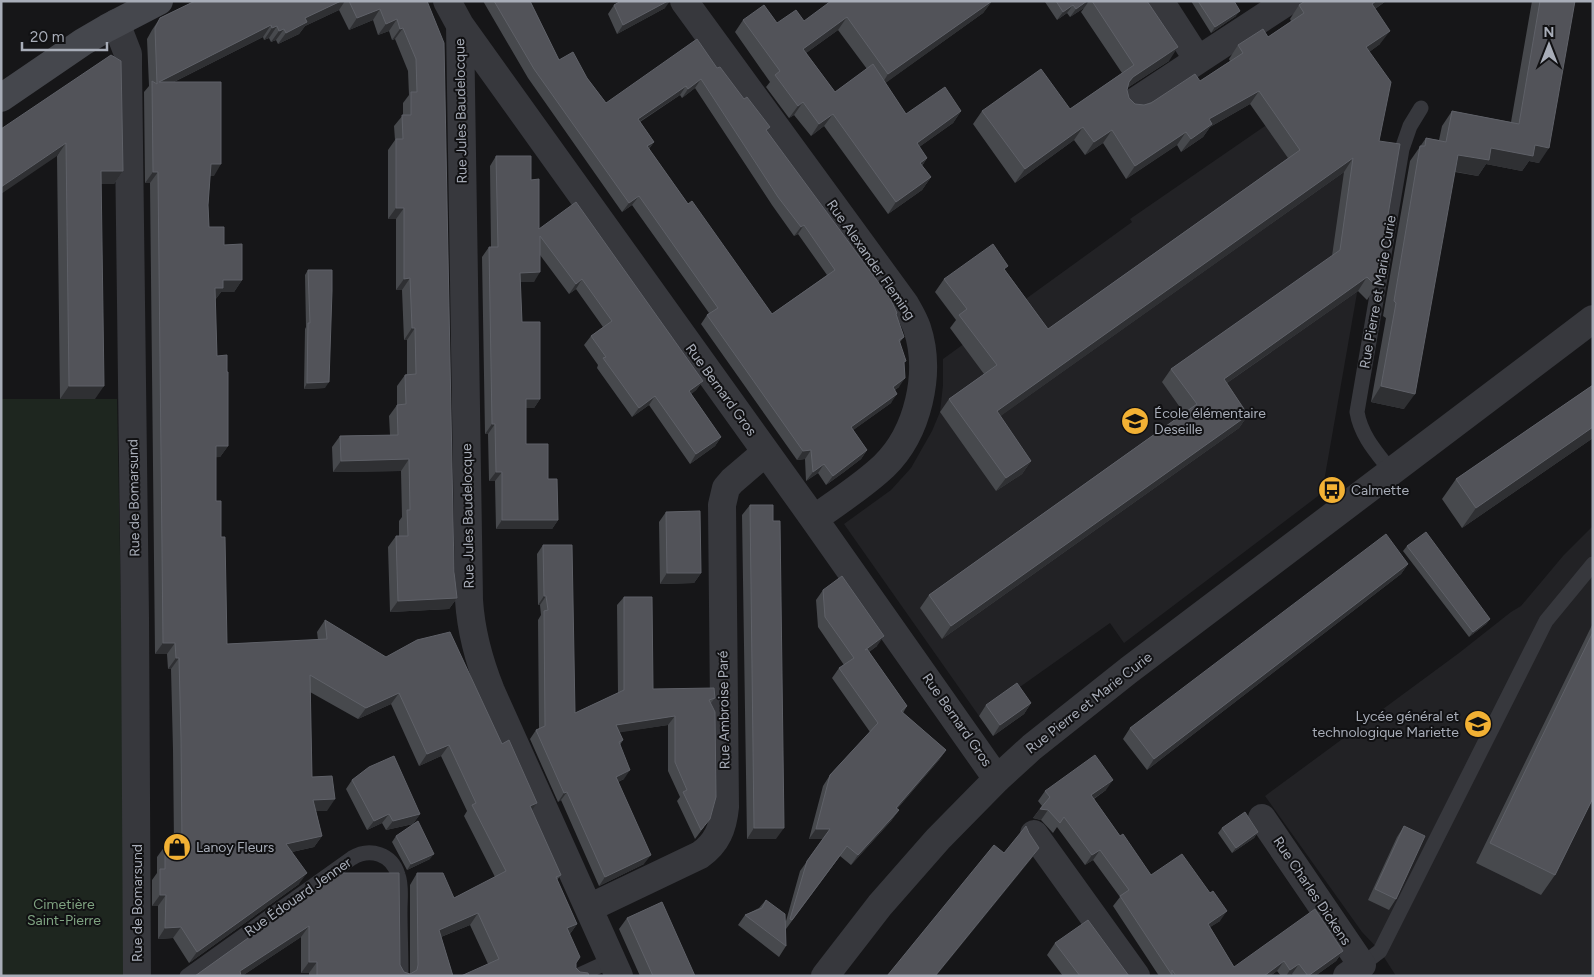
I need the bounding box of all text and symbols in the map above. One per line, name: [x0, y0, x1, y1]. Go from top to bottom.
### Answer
scale bar: [22, 20, 108, 52]
north arrow: [1524, 20, 1574, 70]
text: N: [1544, 24, 1554, 41]
text: 20 m: [30, 28, 64, 46]
street label: Rue Jules Baudelocque: [451, 38, 471, 184]
street label: Rue Alexander Fleming: [823, 197, 919, 323]
street label: Rue Pierre et Marie Curie: [1356, 214, 1400, 370]
street label: Rue Bernard Gros: [682, 341, 760, 439]
place label: École élémentaire Deseille: [1154, 405, 1266, 438]
school or university icon: École élémentaire Deseille: [1120, 406, 1150, 436]
street label: Rue de Bomarsund: [124, 439, 144, 557]
street label: Rue Jules Baudelocque: [458, 443, 478, 589]
bus stop icon: Calmette: [1317, 475, 1347, 505]
place label: Calmette: [1351, 482, 1409, 499]
street label: Rue Pierre et Marie Curie: [1023, 648, 1156, 757]
street label: Rue Ambroise Paré: [714, 650, 734, 769]
street label: Rue Bernard Gros: [918, 670, 996, 770]
place label: Lycée général et technologique Mariette: [1312, 708, 1459, 741]
school or university icon: Lycée général et technologique Mariette: [1463, 709, 1493, 739]
shop icon: Lanoy Fleurs: [162, 832, 192, 862]
street label: Rue Charles Dickens: [1269, 834, 1355, 948]
place label: Lanoy Fleurs: [196, 839, 274, 856]
street label: Rue de Bomarsund: [129, 844, 146, 962]
street label: Rue Édouard Jenner: [241, 854, 355, 940]
park label: Cimetière Saint-Pierre: [27, 896, 101, 929]

